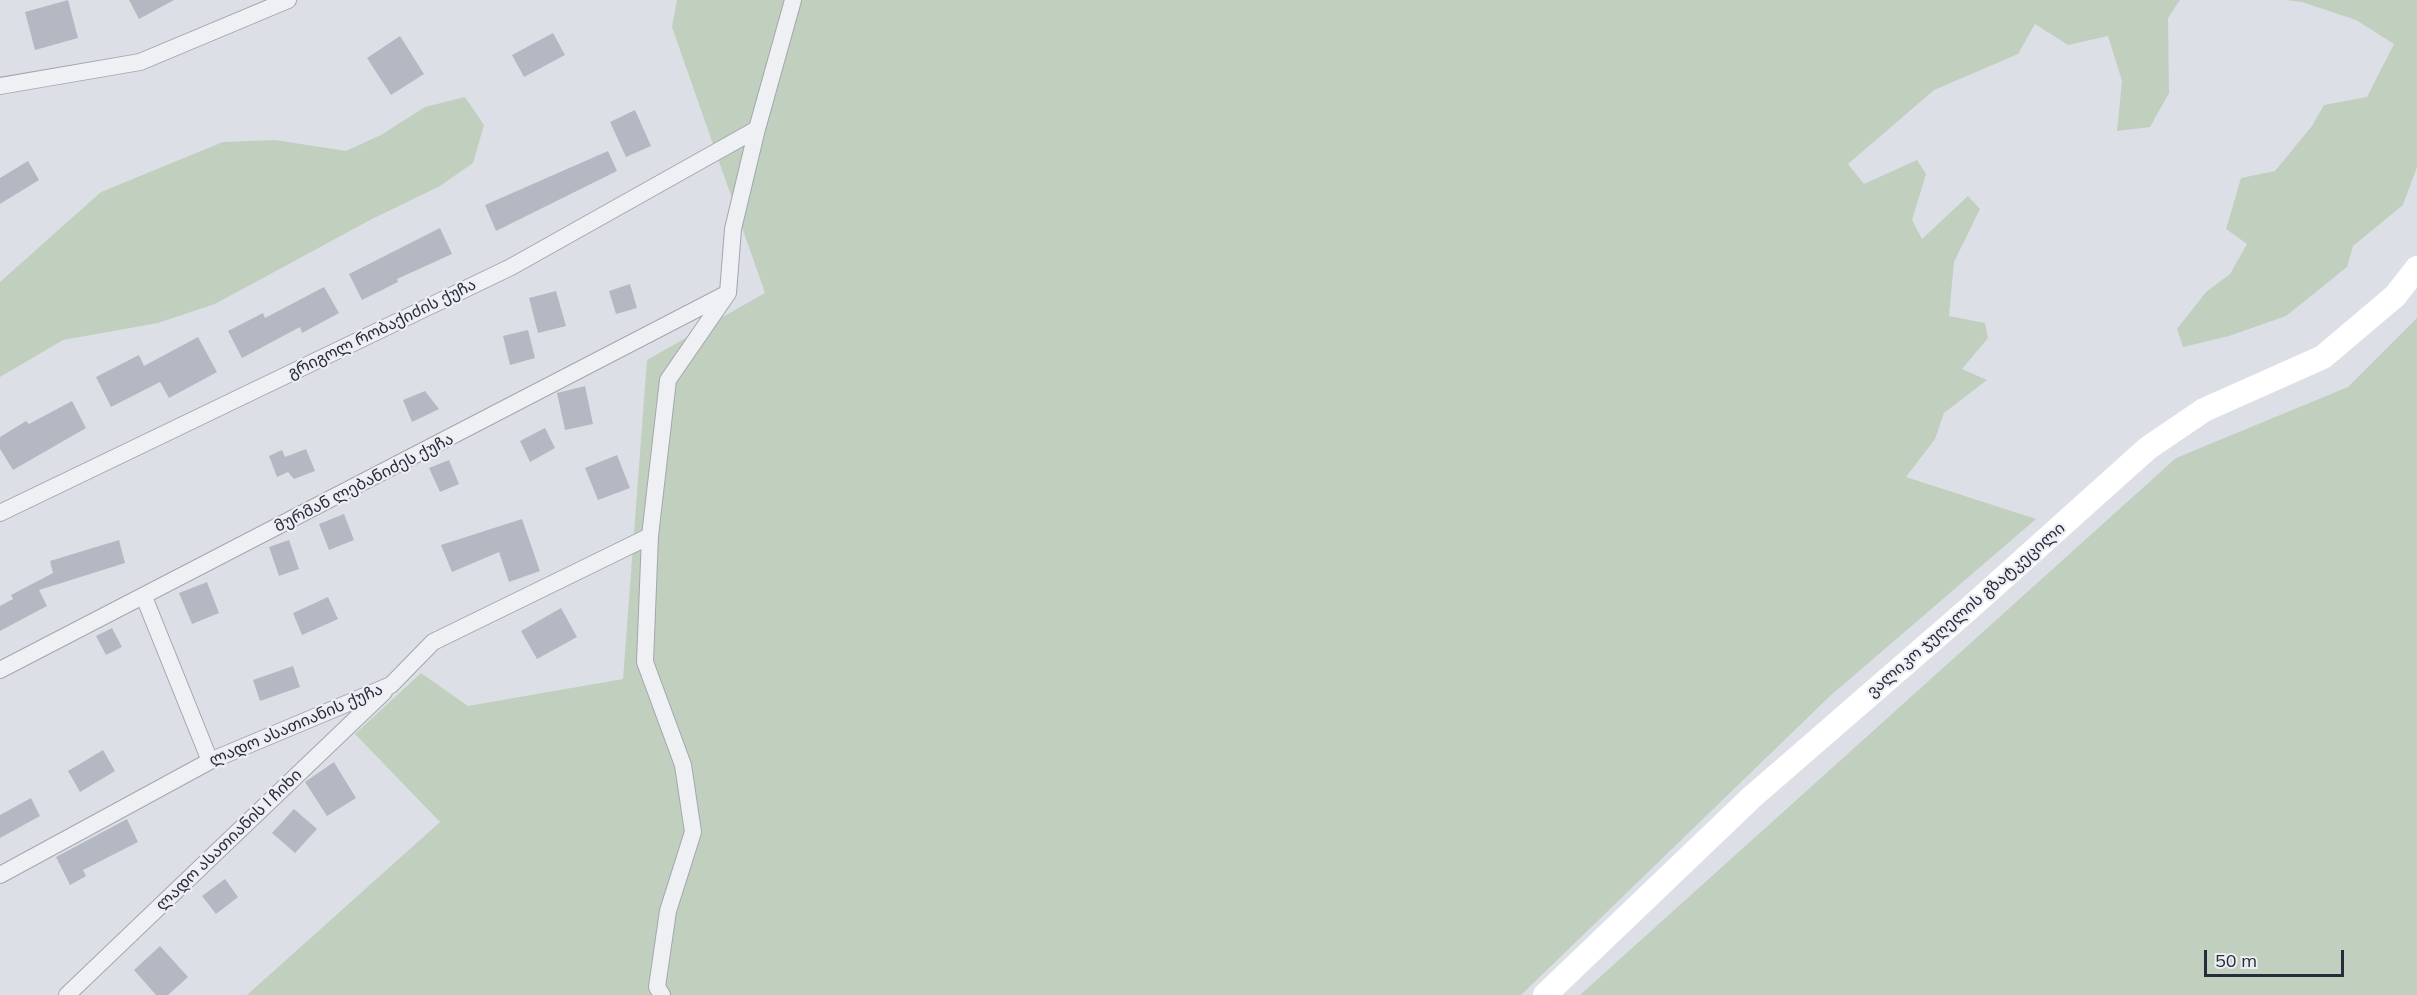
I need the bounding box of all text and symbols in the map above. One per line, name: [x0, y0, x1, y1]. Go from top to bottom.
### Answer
street label: გრიგოლ რობაქიძის ქუჩა: [285, 275, 479, 383]
street label: მურმან ლებანიძეს ქუჩა: [271, 429, 457, 537]
street label: ვალიკო ჯუღელის გზატკეცილი: [1863, 519, 2069, 701]
street label: ლადო ასათიანის ქუჩა: [206, 680, 386, 770]
street label: ლადო ასათიანის I ჩიხი: [152, 765, 306, 915]
scale bar: [2207, 938, 2346, 976]
text: 50 m: [2215, 949, 2257, 972]

